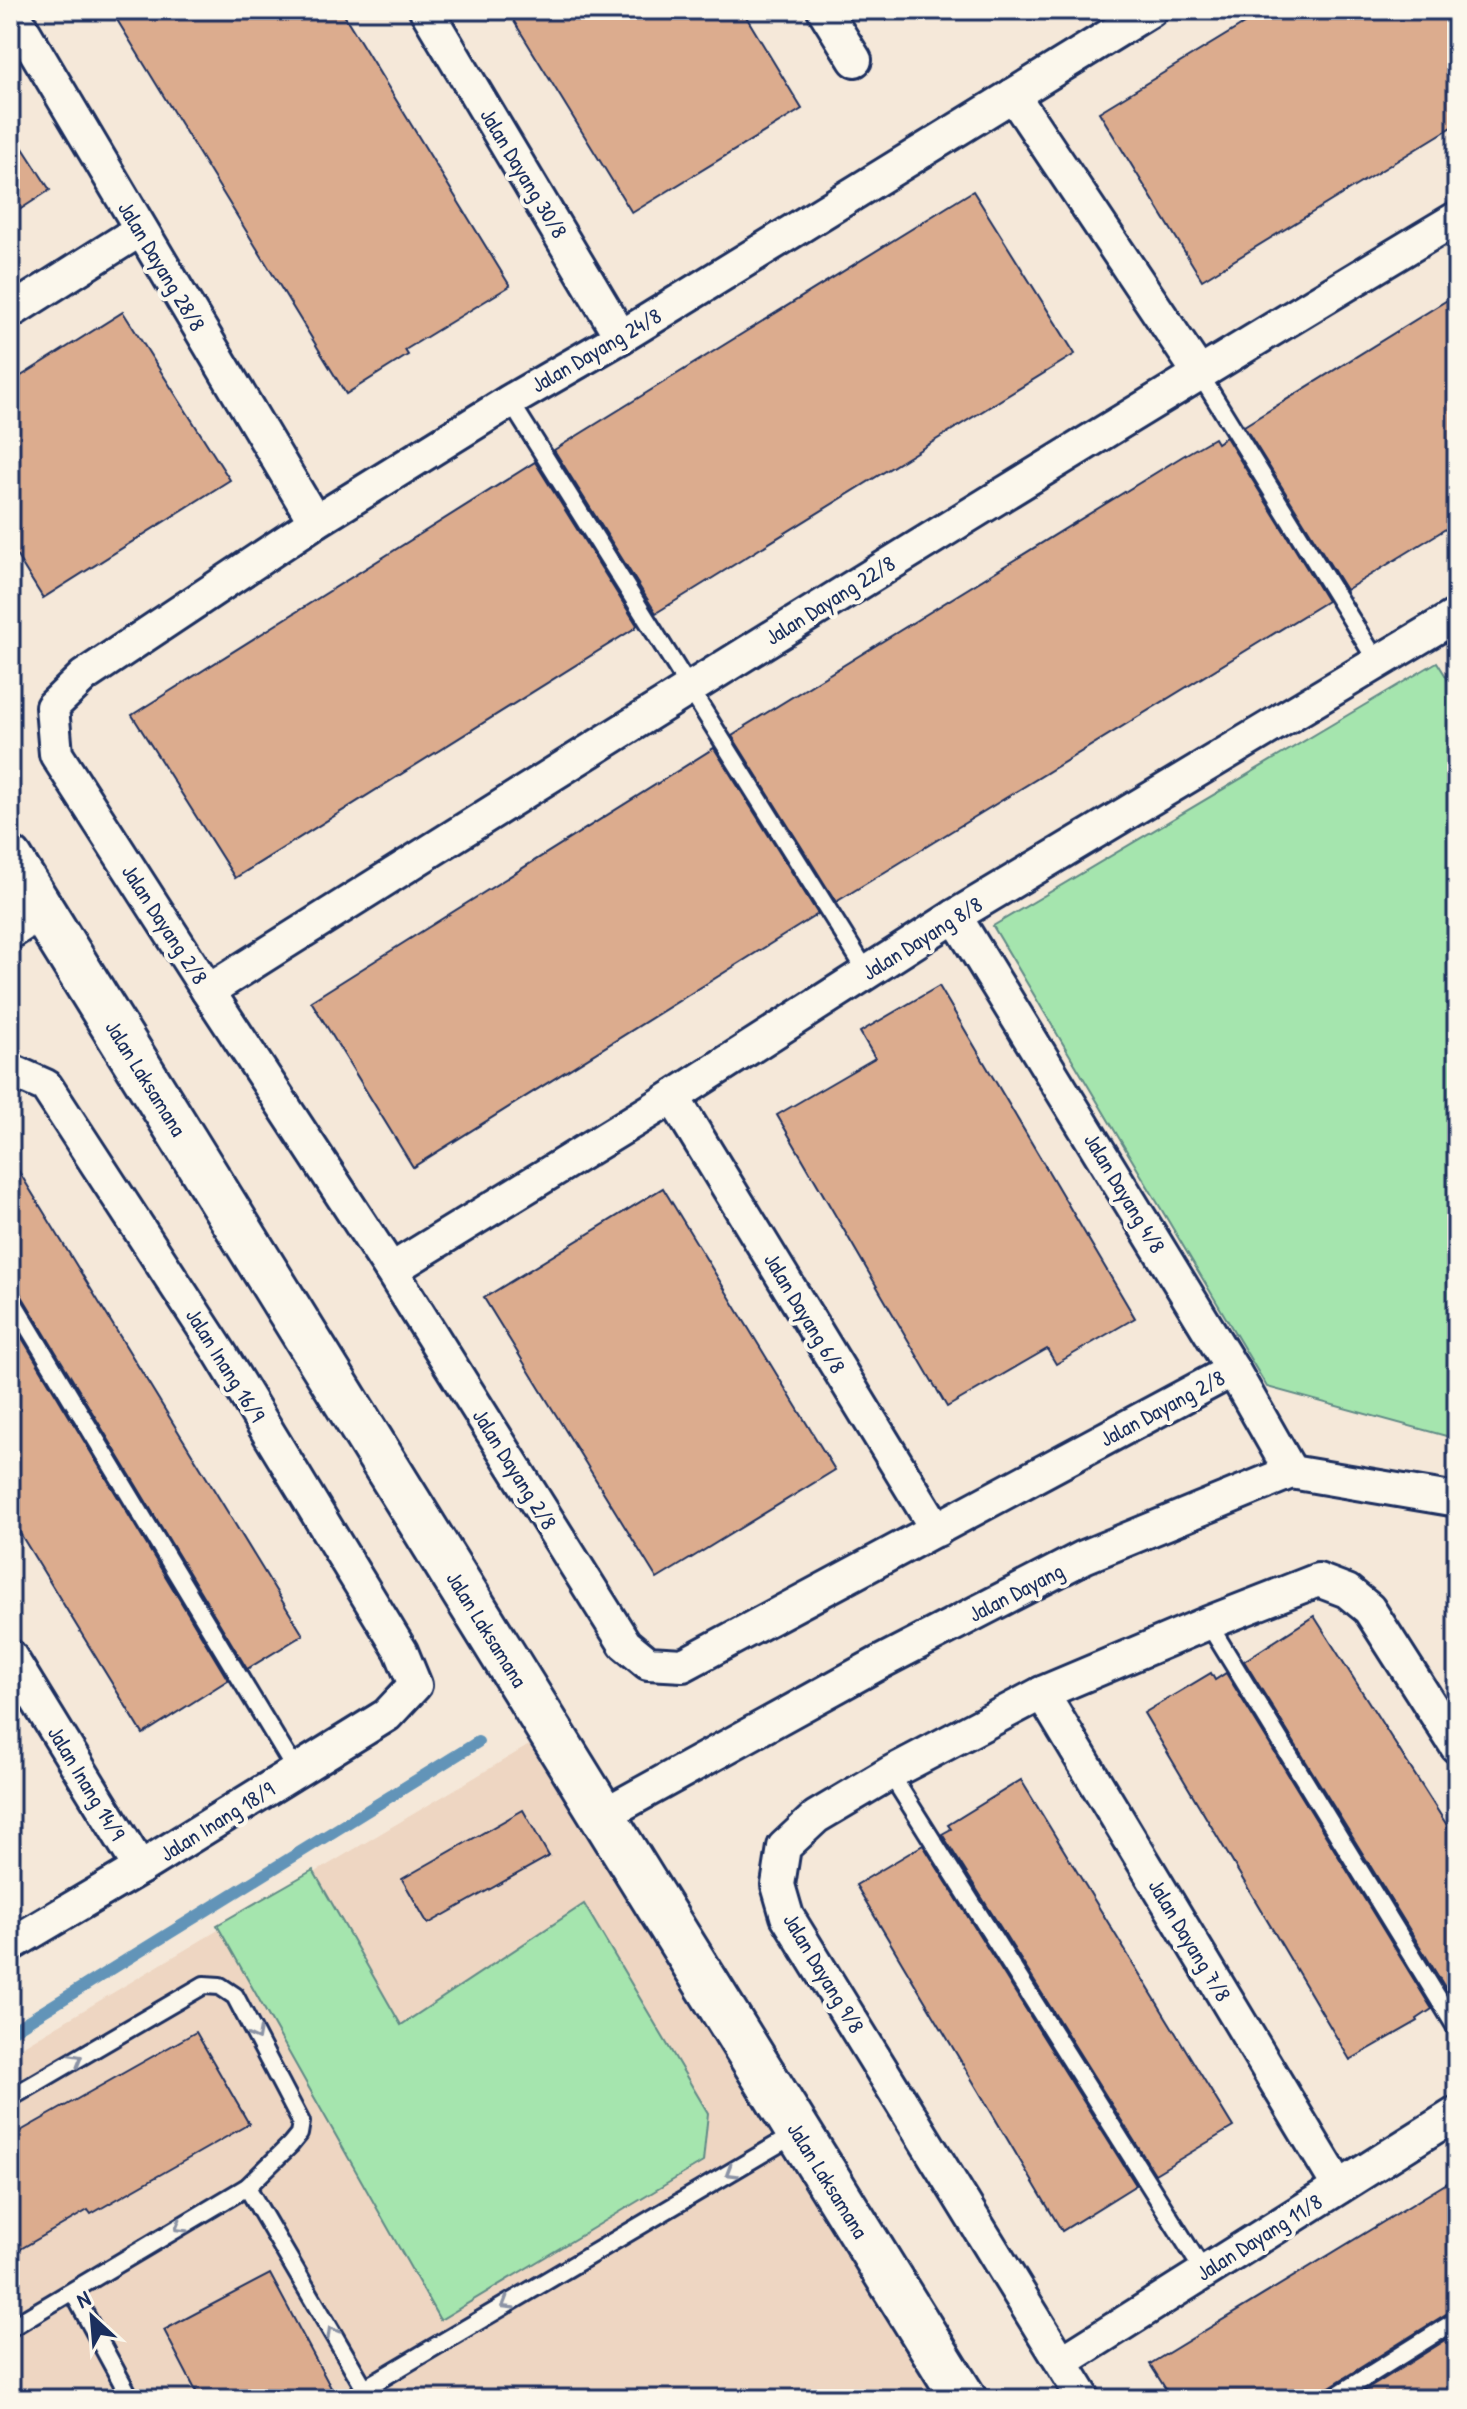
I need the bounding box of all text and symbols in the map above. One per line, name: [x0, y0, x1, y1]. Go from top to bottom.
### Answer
street label: Jalan Dayang 30/8: [473, 102, 575, 244]
street label: Jalan Dayang 28/8: [111, 195, 213, 337]
street label: Jalan Dayang 24/8: [526, 301, 666, 399]
street label: Jalan Dayang 22/8: [760, 548, 900, 652]
street label: Jalan Dayang 2/8: [115, 858, 215, 990]
street label: Jalan Dayang 8/8: [856, 889, 988, 987]
street label: Jalan Laksamana: [98, 1014, 194, 1142]
street label: Jalan Dayang 4/8: [1077, 1127, 1173, 1259]
street label: Jalan Dayang 6/8: [757, 1247, 853, 1379]
street label: Jalan Inang 16/9: [179, 1302, 273, 1428]
street label: Jalan Dayang 2/8: [1094, 1363, 1230, 1453]
street label: Jalan Dayang 2/8: [466, 1403, 564, 1535]
street label: Jalan Dayang: [963, 1555, 1069, 1629]
street label: Jalan Laksamana: [439, 1565, 535, 1693]
street label: Jalan Inang 14/9: [41, 1720, 133, 1846]
street label: Jalan Inang 18/9: [154, 1774, 280, 1868]
street label: Jalan Dayang 7/8: [1142, 1873, 1238, 2007]
street label: Jalan Dayang 9/8: [776, 1907, 872, 2039]
one-way arrow: [246, 2027, 261, 2042]
one-way arrow: [68, 2053, 83, 2069]
street label: Jalan Laksamana: [780, 2116, 876, 2244]
one-way arrow: [725, 2162, 740, 2178]
street label: Jalan Dayang 11/8: [1190, 2186, 1328, 2288]
one-way arrow: [174, 2218, 189, 2233]
north arrow: [52, 2277, 132, 2357]
text: N: [71, 2283, 95, 2315]
one-way arrow: [501, 2294, 516, 2310]
one-way arrow: [326, 2326, 342, 2341]

